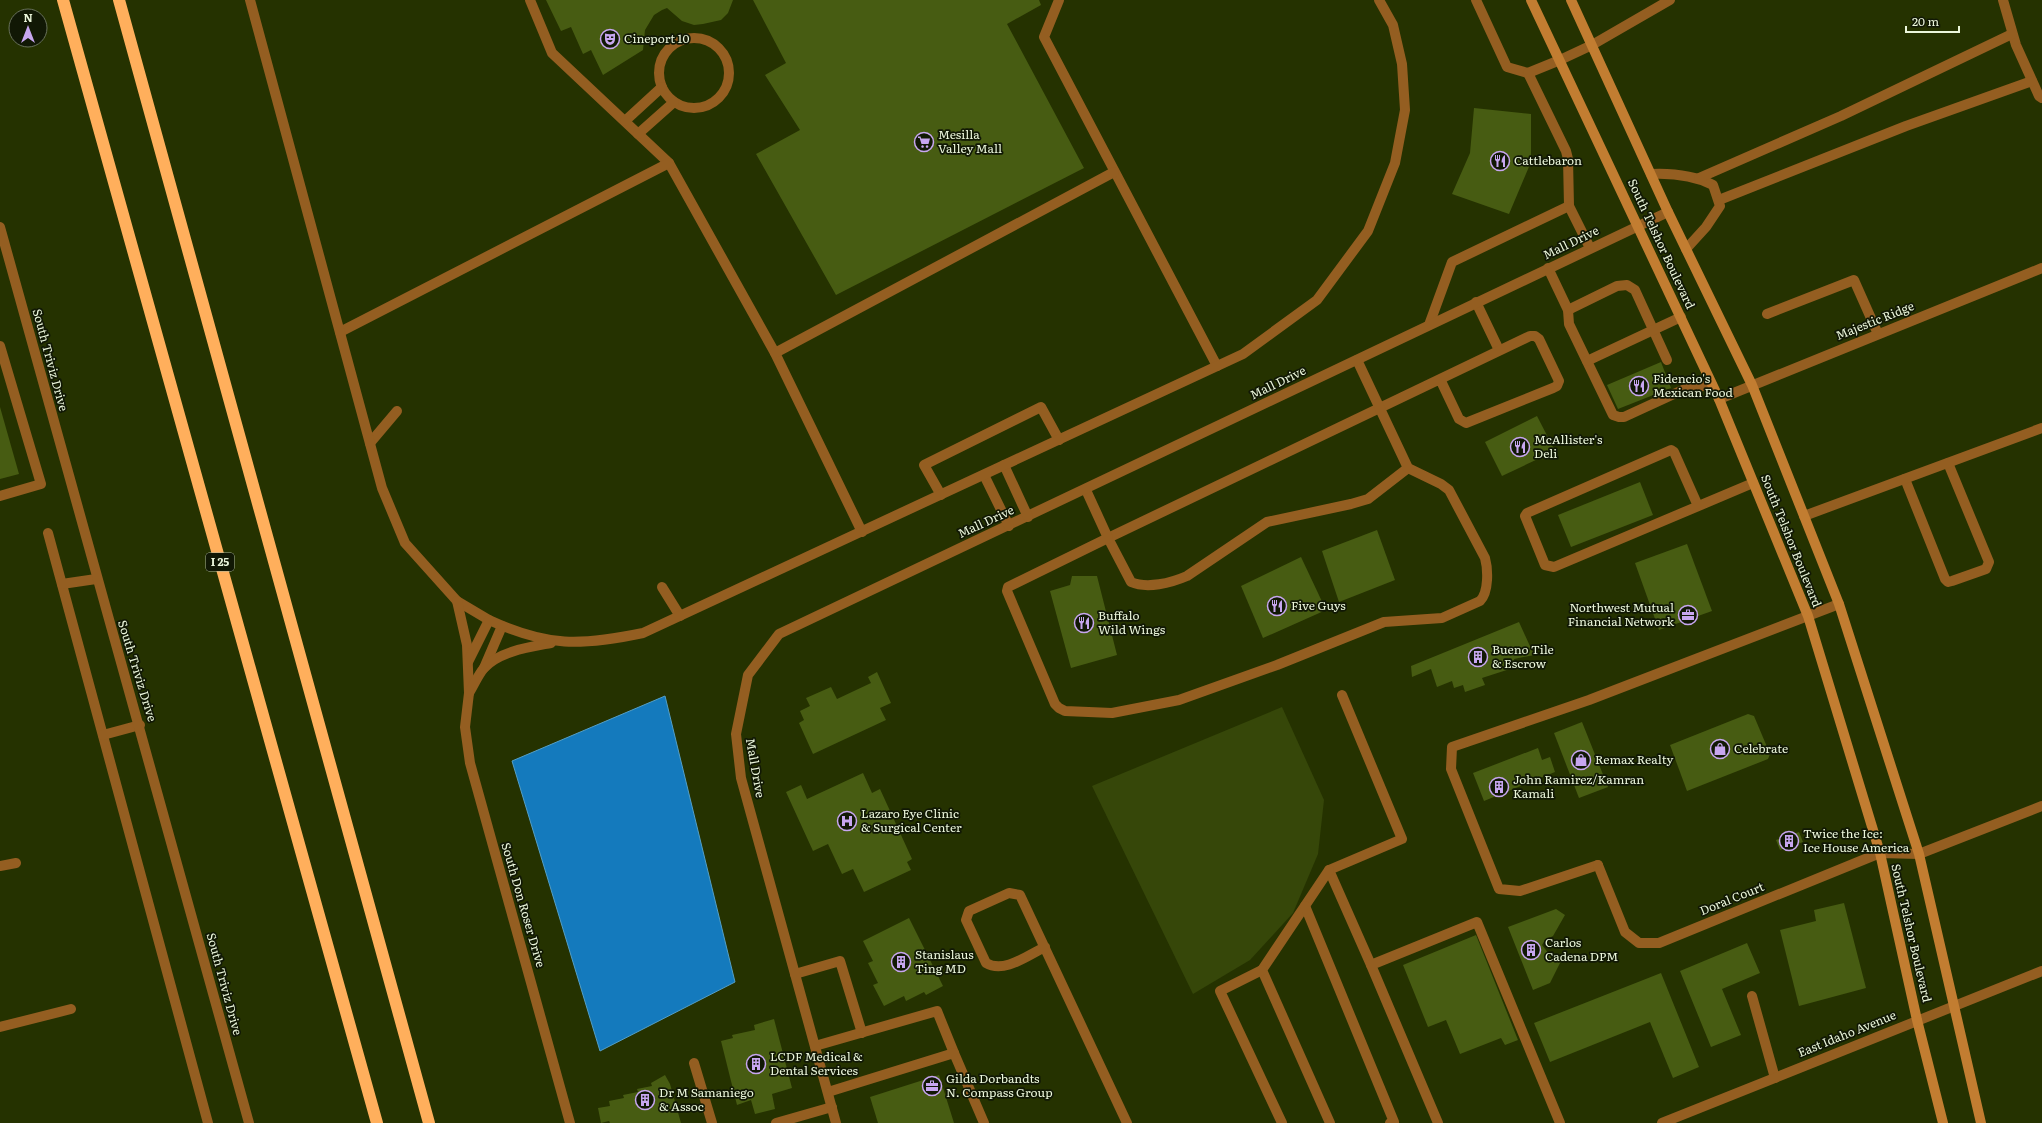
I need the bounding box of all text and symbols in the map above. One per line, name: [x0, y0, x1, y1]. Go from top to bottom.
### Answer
north arrow: [8, 8, 48, 48]
scale bar: [1906, 8, 1959, 34]
text: N: [23, 9, 33, 25]
text: 20 m: [1912, 12, 1939, 30]
theatre icon: Cineport 10: [599, 28, 621, 50]
place label: Cineport 10: [624, 29, 689, 47]
place label: Mesilla Valley Mall: [938, 125, 1002, 157]
supermarket icon: Mesilla Valley Mall: [913, 131, 935, 153]
restaurant icon: Cattlebaron: [1489, 150, 1511, 172]
place label: Cattlebaron: [1514, 151, 1582, 169]
street label: South Telshor Boulevard: [1624, 176, 1700, 312]
street label: Mall Drive: [1540, 221, 1602, 263]
street label: Majestic Ridge: [1833, 296, 1917, 344]
street label: South Triviz Drive: [29, 307, 73, 413]
street label: Mall Drive: [1247, 361, 1309, 403]
place label: Fidencio's Mexican Food: [1653, 369, 1733, 401]
restaurant icon: Fidencio's Mexican Food: [1628, 375, 1650, 397]
place label: McAllister's Deli: [1534, 430, 1603, 462]
restaurant icon: McAllister's Deli: [1509, 436, 1531, 458]
street label: South Telshor Boulevard: [1757, 472, 1827, 610]
street label: Mall Drive: [954, 500, 1017, 542]
road number: I 25: [206, 553, 234, 571]
restaurant icon: Five Guys: [1266, 595, 1288, 617]
place label: Five Guys: [1291, 596, 1346, 614]
place label: Northwest Mutual Financial Network: [1568, 598, 1675, 630]
office icon: Northwest Mutual Financial Network: [1677, 604, 1699, 626]
place label: Buffalo Wild Wings: [1098, 606, 1166, 638]
restaurant icon: Buffalo Wild Wings: [1073, 612, 1095, 634]
street label: South Triviz Drive: [114, 618, 162, 724]
place label: Bueno Tile & Escrow: [1492, 640, 1554, 672]
building icon: Bueno Tile & Escrow: [1467, 646, 1489, 668]
street label: Mall Drive: [742, 737, 770, 799]
shop icon: Celebrate: [1709, 738, 1731, 760]
place label: Celebrate: [1734, 739, 1788, 757]
shop icon: Remax Realty: [1570, 749, 1592, 771]
place label: Remax Realty: [1595, 750, 1673, 768]
place label: John Ramirez/Kamran Kamali: [1513, 770, 1644, 802]
building icon: John Ramirez/Kamran Kamali: [1488, 776, 1510, 798]
place label: Lazaro Eye Clinic & Surgical Center: [861, 804, 962, 836]
hospital icon: Lazaro Eye Clinic & Surgical Center: [836, 810, 858, 832]
place label: Twice the Ice: Ice House America: [1803, 824, 1910, 856]
building icon: Twice the Ice: Ice House America: [1778, 830, 1800, 852]
street label: South Don Roser Drive: [497, 840, 550, 969]
street label: South Telshor Boulevard: [1887, 862, 1937, 1004]
street label: Doral Court: [1697, 877, 1767, 919]
street label: South Triviz Drive: [203, 931, 247, 1037]
place label: Carlos Cadena DPM: [1545, 933, 1618, 965]
building icon: Carlos Cadena DPM: [1520, 939, 1542, 961]
place label: Stanislaus Ting MD: [915, 945, 974, 977]
building icon: Stanislaus Ting MD: [890, 951, 912, 973]
street label: East Idaho Avenue: [1795, 1005, 1898, 1061]
place label: LCDF Medical & Dental Services: [770, 1047, 863, 1079]
building icon: LCDF Medical & Dental Services: [745, 1053, 767, 1075]
place label: Gilda Dorbandts N. Compass Group: [946, 1069, 1053, 1101]
office icon: Gilda Dorbandts N. Compass Group: [921, 1075, 943, 1097]
place label: Dr M Samaniego & Assoc: [659, 1083, 754, 1115]
building icon: Dr M Samaniego & Assoc: [634, 1089, 656, 1111]

